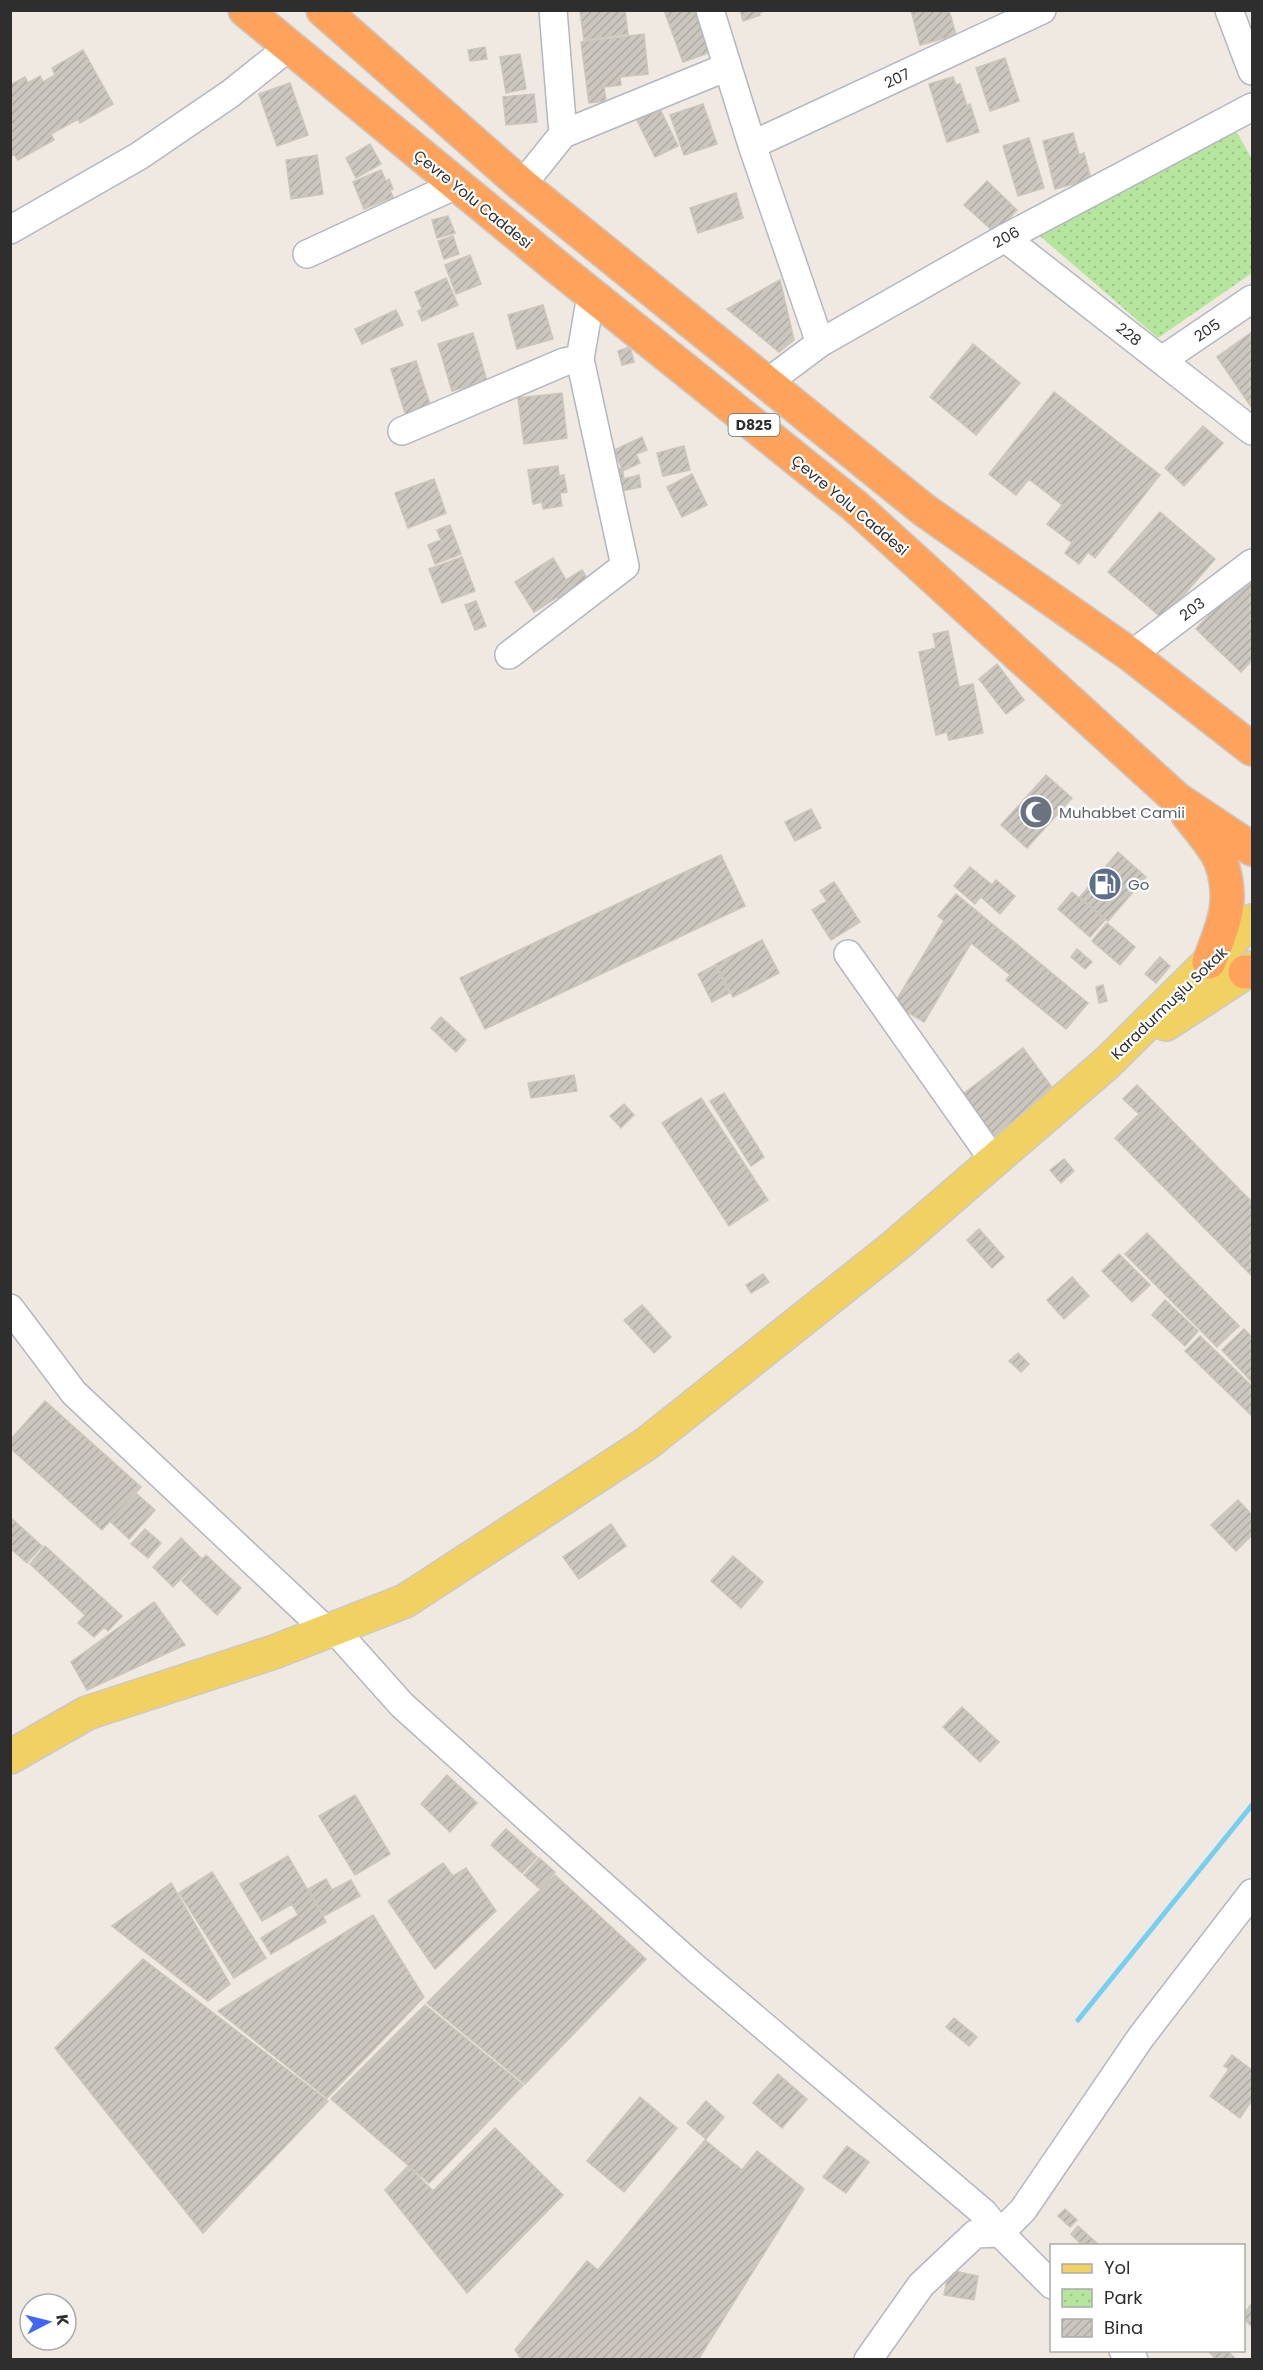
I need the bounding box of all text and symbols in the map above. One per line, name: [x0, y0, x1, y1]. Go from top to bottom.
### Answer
street label: 207: [881, 63, 913, 93]
street label: Çevre Yolu Caddesi: [409, 145, 537, 253]
street label: 206: [989, 221, 1023, 253]
street label: 205: [1190, 314, 1224, 346]
street label: 228: [1112, 318, 1146, 350]
road number: D825: [728, 414, 780, 436]
street label: Çevre Yolu Caddesi: [787, 450, 913, 560]
street label: 203: [1175, 593, 1209, 625]
mosque icon: Muhabbet Camii: [1018, 794, 1054, 830]
place label: Muhabbet Camii: [1059, 802, 1185, 823]
fuel station icon: Go: [1087, 866, 1123, 902]
place label: Go: [1128, 874, 1149, 895]
street label: Karadurmuşlu Sokak: [1106, 942, 1232, 1064]
legend: [1050, 2244, 1245, 2352]
text: Yol: [1104, 2255, 1130, 2280]
text: Park: [1104, 2285, 1143, 2310]
north arrow: [18, 2292, 78, 2352]
text: K: [50, 2313, 74, 2327]
text: Bina: [1104, 2315, 1143, 2340]

